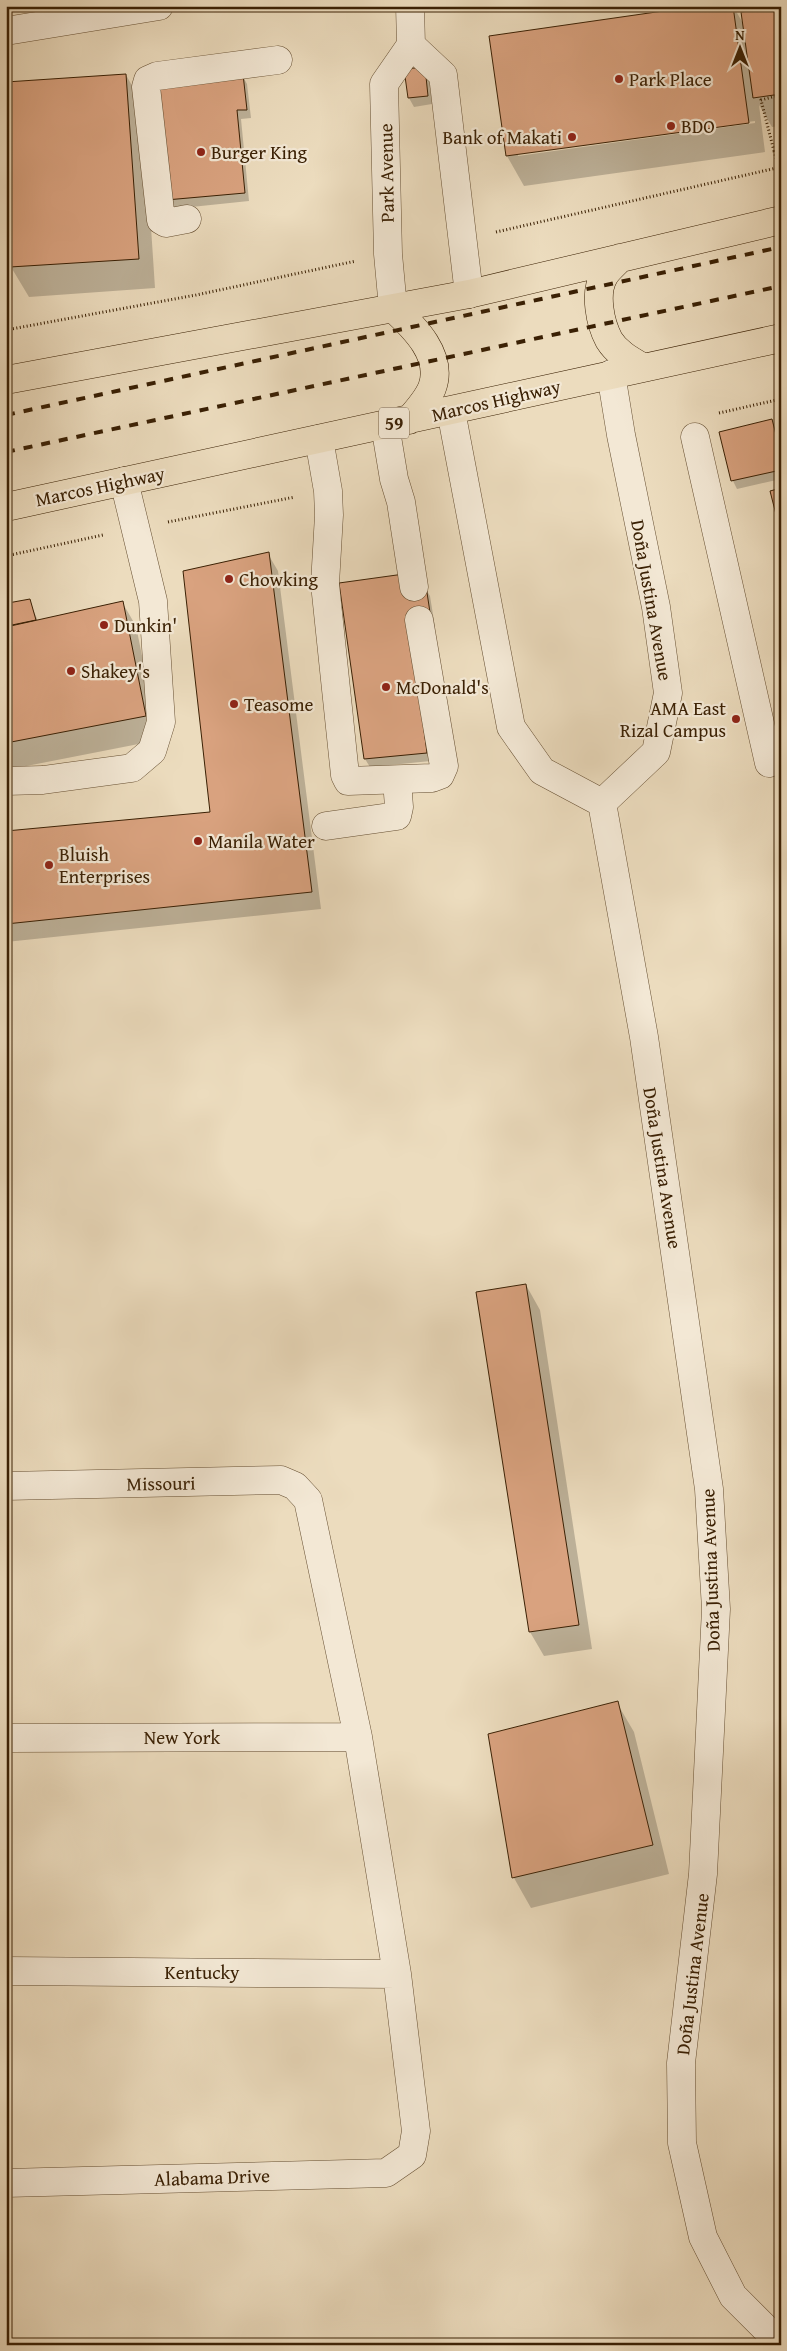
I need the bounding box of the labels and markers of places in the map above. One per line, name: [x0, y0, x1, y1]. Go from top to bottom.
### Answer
place label: Park Place: [629, 65, 712, 93]
marker: Park Place: [613, 73, 625, 85]
place label: BDO: [681, 112, 715, 140]
marker: BDO: [665, 120, 677, 132]
place label: Bank of Makati: [443, 123, 562, 151]
marker: Bank of Makati: [566, 131, 578, 143]
place label: Burger King: [211, 138, 308, 166]
marker: Burger King: [195, 146, 207, 158]
place label: Chowking: [239, 565, 319, 593]
marker: Chowking: [223, 573, 235, 585]
place label: Dunkin': [114, 611, 177, 639]
marker: Dunkin': [98, 619, 110, 631]
place label: Shakey's: [81, 657, 150, 685]
marker: Shakey's: [65, 665, 77, 677]
place label: McDonald's: [396, 673, 489, 701]
marker: McDonald's: [380, 681, 392, 693]
place label: Teasome: [244, 690, 314, 718]
place label: AMA East Rizal Campus: [620, 694, 726, 744]
marker: Teasome: [228, 698, 240, 710]
marker: AMA East Rizal Campus: [730, 713, 742, 725]
place label: Manila Water: [208, 827, 315, 855]
marker: Manila Water: [192, 835, 204, 847]
place label: Bluish Enterprises: [59, 840, 150, 890]
marker: Bluish Enterprises: [43, 859, 55, 871]

